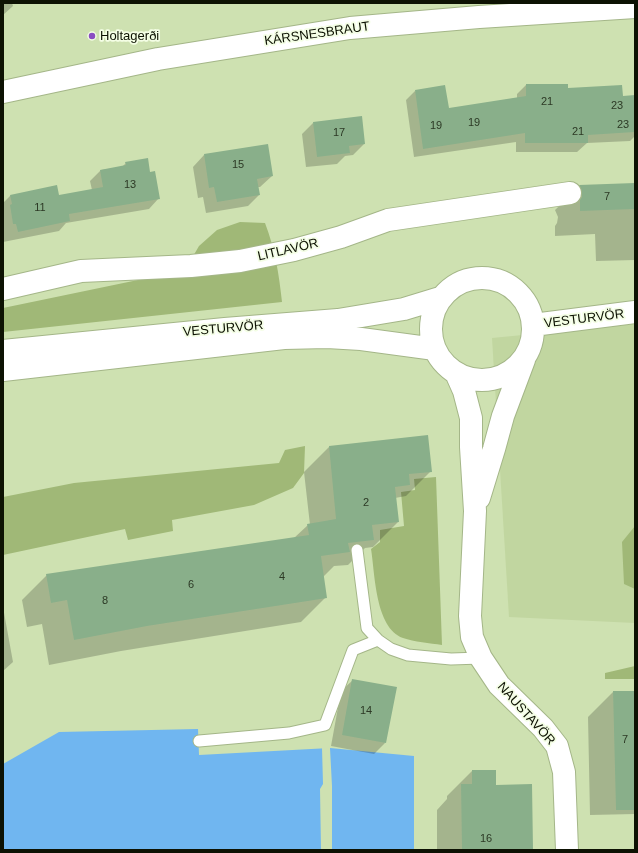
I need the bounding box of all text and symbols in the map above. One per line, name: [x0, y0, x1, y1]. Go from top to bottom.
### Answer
street label: KÁRSNESBRAUT: [263, 19, 371, 49]
place label: Holtagerði: [100, 28, 159, 44]
marker: Holtagerði: [87, 31, 97, 41]
house number: 21: [541, 95, 553, 109]
house number: 23: [611, 99, 623, 113]
house number: 19: [468, 116, 480, 130]
house number: 23: [617, 118, 629, 132]
house number: 19: [430, 119, 442, 133]
house number: 21: [572, 125, 584, 139]
house number: 17: [333, 126, 345, 140]
house number: 15: [232, 158, 244, 172]
house number: 13: [124, 178, 136, 192]
house number: 7: [604, 190, 610, 204]
house number: 11: [34, 201, 46, 215]
street label: LITLAVÖR: [256, 235, 320, 265]
street label: VESTURVÖR: [543, 306, 625, 332]
street label: VESTURVÖR: [182, 318, 264, 340]
house number: 2: [363, 496, 369, 510]
house number: 4: [279, 570, 285, 584]
house number: 6: [188, 578, 194, 592]
house number: 8: [102, 594, 108, 608]
street label: NAUSTAVÖR: [494, 679, 558, 749]
house number: 14: [360, 704, 372, 718]
house number: 7: [622, 733, 628, 747]
house number: 16: [480, 832, 492, 846]

